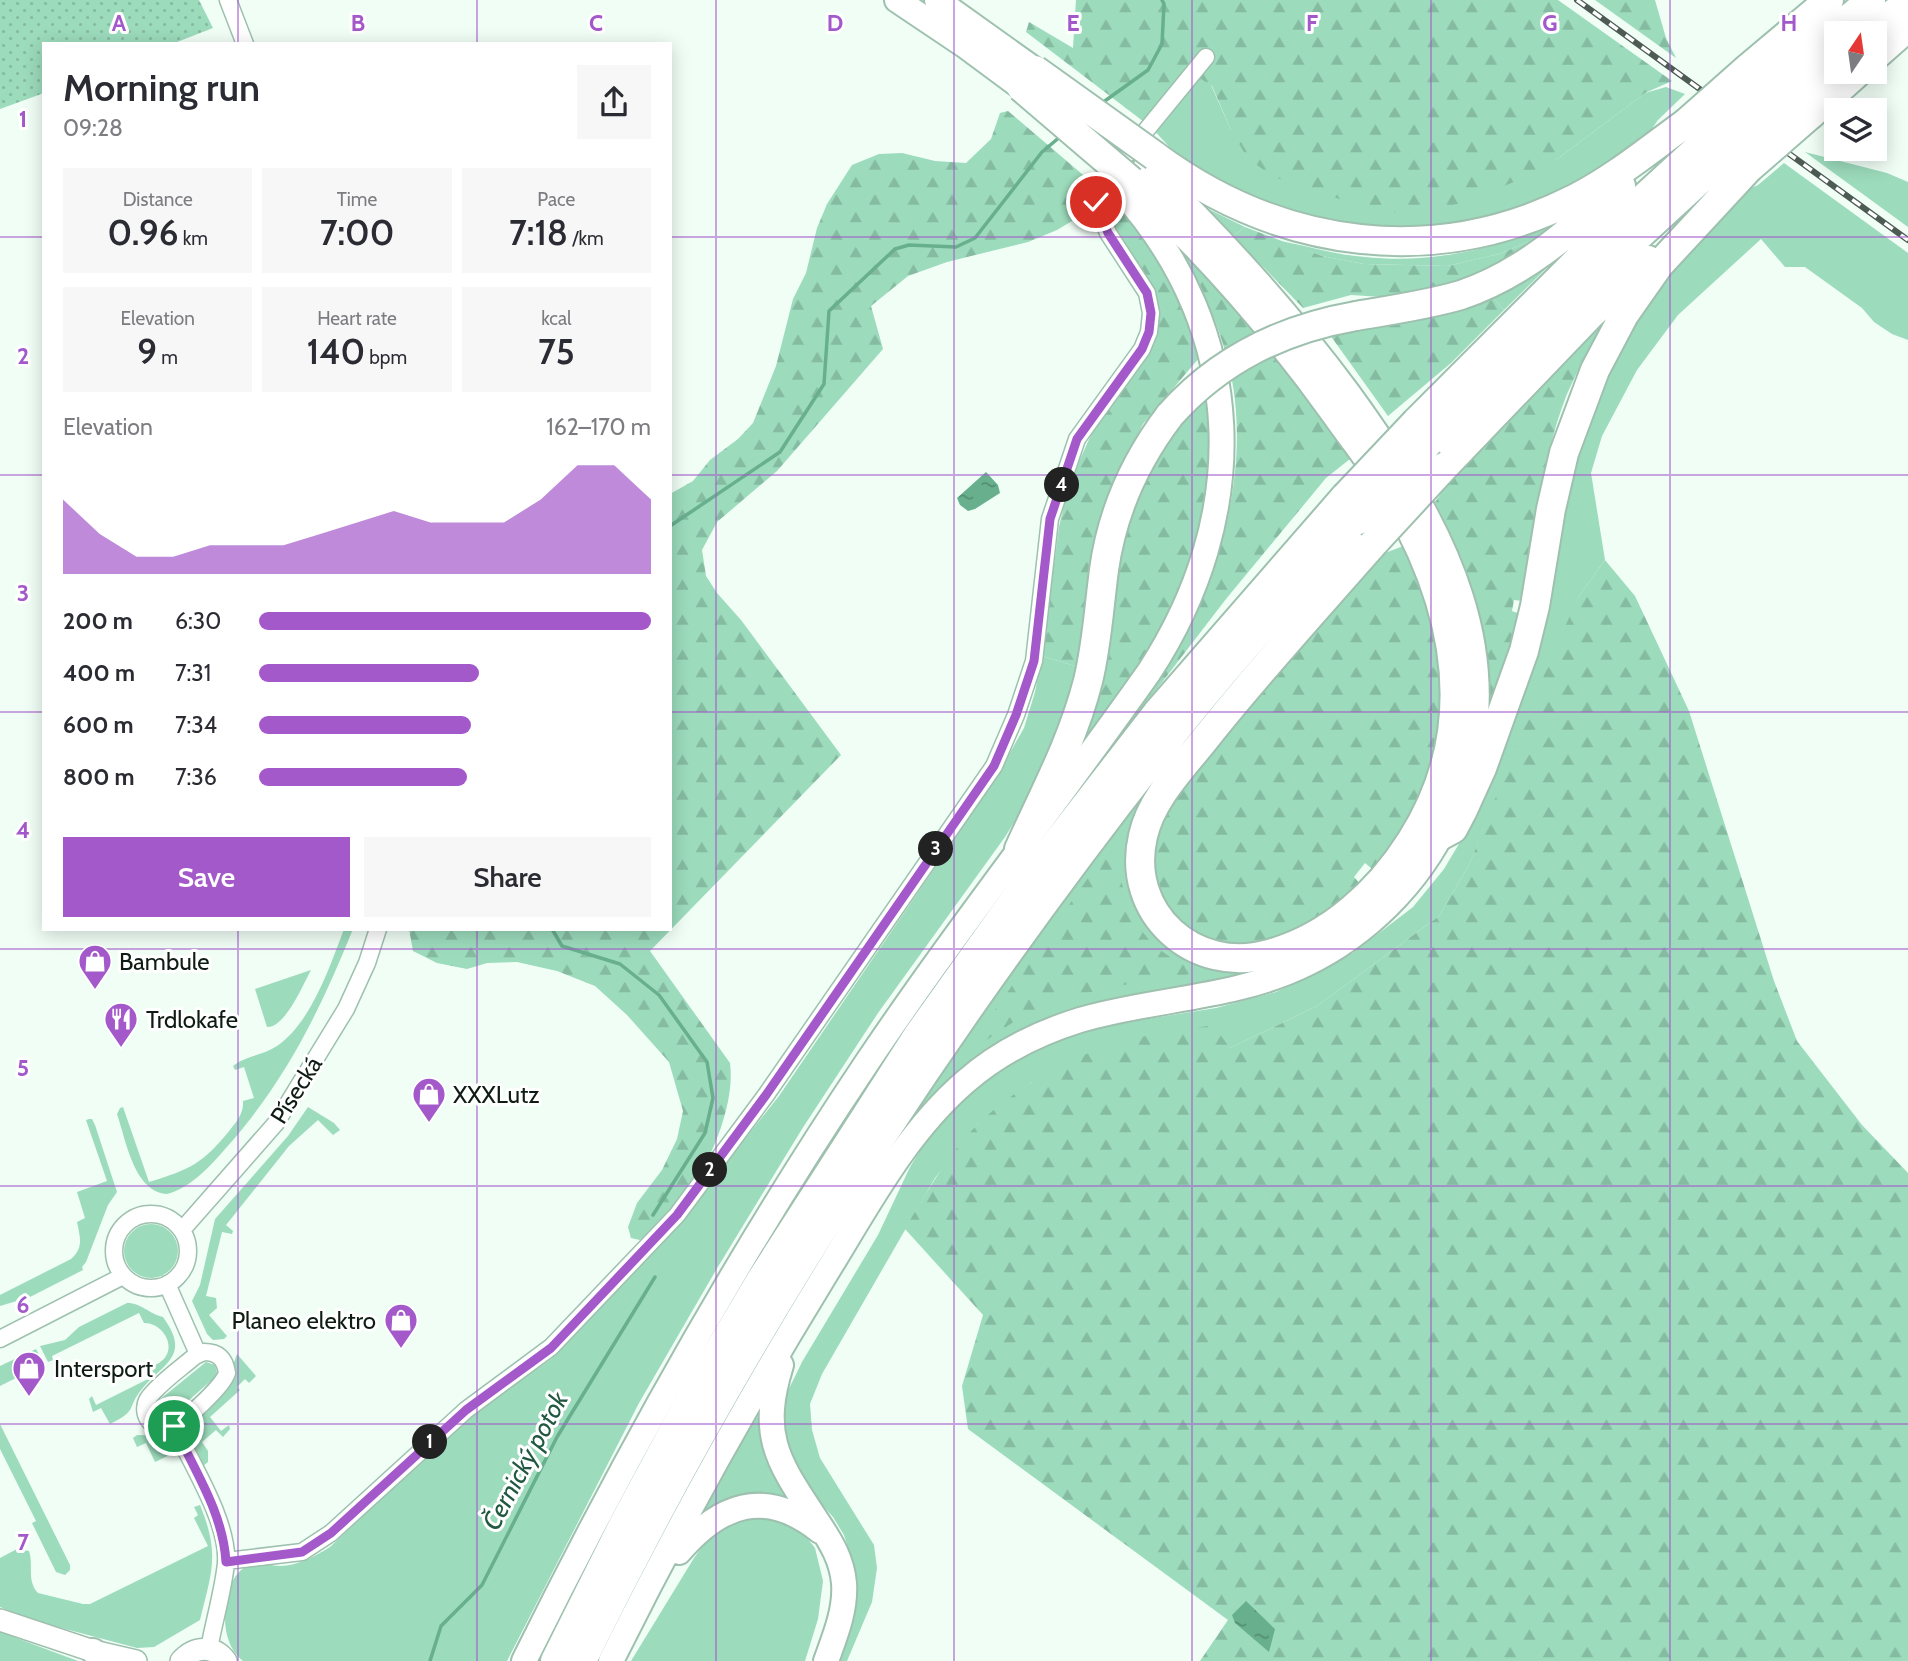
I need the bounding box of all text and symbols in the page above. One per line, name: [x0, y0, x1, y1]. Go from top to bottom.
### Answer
text: A: [112, 9, 127, 37]
text: B: [351, 9, 365, 37]
text: C: [589, 9, 603, 37]
text: D: [827, 9, 843, 37]
text: E: [1066, 9, 1080, 37]
text: F: [1306, 9, 1318, 37]
text: G: [1542, 9, 1558, 37]
text: H: [1781, 9, 1797, 37]
north arrow: [1824, 21, 1886, 84]
map controls: [1824, 21, 1887, 161]
text: Morning run: [63, 64, 260, 111]
button: share: [577, 65, 651, 139]
button: layers: [1824, 98, 1887, 161]
text: 1: [19, 105, 27, 133]
text: 09:28: [63, 114, 123, 142]
pin: [1066, 172, 1126, 232]
icon: check: [1077, 183, 1115, 221]
text: Distance: [123, 188, 193, 211]
text: Time: [337, 188, 377, 211]
text: Pace: [537, 188, 575, 211]
text: 0.96: [108, 211, 178, 254]
text: 7:00: [320, 211, 394, 254]
text: 7:18: [509, 211, 568, 254]
text: km: [178, 227, 208, 250]
text: /km: [568, 227, 604, 250]
text: Elevation: [121, 307, 195, 330]
text: Heart rate: [317, 307, 397, 330]
text: kcal: [541, 307, 571, 330]
text: 9: [137, 330, 157, 373]
text: 140: [307, 330, 365, 373]
text: 75: [538, 330, 575, 373]
text: 2: [17, 342, 29, 370]
text: m: [157, 346, 178, 369]
text: bpm: [365, 346, 407, 369]
text: Elevation: [63, 413, 153, 441]
text: 162–170 m: [546, 413, 651, 441]
pin: 4: [1044, 468, 1080, 503]
text: 4: [1056, 473, 1067, 496]
text: 3: [17, 579, 29, 607]
text: 200 m: [63, 607, 133, 635]
text: 6:30: [175, 607, 221, 635]
text: 400 m: [63, 659, 135, 687]
text: 7:31: [175, 659, 211, 687]
text: 600 m: [63, 711, 134, 739]
text: 7:34: [175, 711, 217, 739]
text: 800 m: [63, 763, 135, 791]
text: 7:36: [175, 763, 217, 791]
text: 4: [16, 816, 30, 844]
pin: 3: [918, 832, 954, 866]
button: Save: [63, 837, 350, 917]
button: Share: [364, 837, 651, 917]
text: 3: [930, 837, 941, 860]
shop icon: Bambule: [76, 942, 114, 991]
place label: Bambule: [119, 947, 210, 976]
restaurant icon: Trdlokafe: [102, 1000, 140, 1049]
place label: Trdlokafe: [146, 1005, 238, 1034]
street label: Písecká: [264, 1051, 328, 1129]
text: 5: [17, 1054, 29, 1082]
shop icon: XXXLutz: [410, 1075, 448, 1124]
place label: XXXLutz: [453, 1080, 540, 1109]
pin: 2: [692, 1152, 728, 1188]
text: 2: [704, 1158, 715, 1181]
text: 6: [17, 1291, 29, 1319]
shop icon: Planeo elektro: [382, 1301, 420, 1350]
place label: Planeo elektro: [231, 1306, 376, 1335]
shop icon: Intersport: [10, 1349, 48, 1398]
place label: Intersport: [54, 1354, 153, 1383]
water label: Černický potok: [475, 1386, 575, 1536]
pin: [144, 1396, 204, 1456]
icon: arrive: [155, 1407, 193, 1445]
pin: 1: [412, 1424, 448, 1460]
text: 1: [426, 1430, 433, 1453]
text: 7: [17, 1528, 29, 1556]

